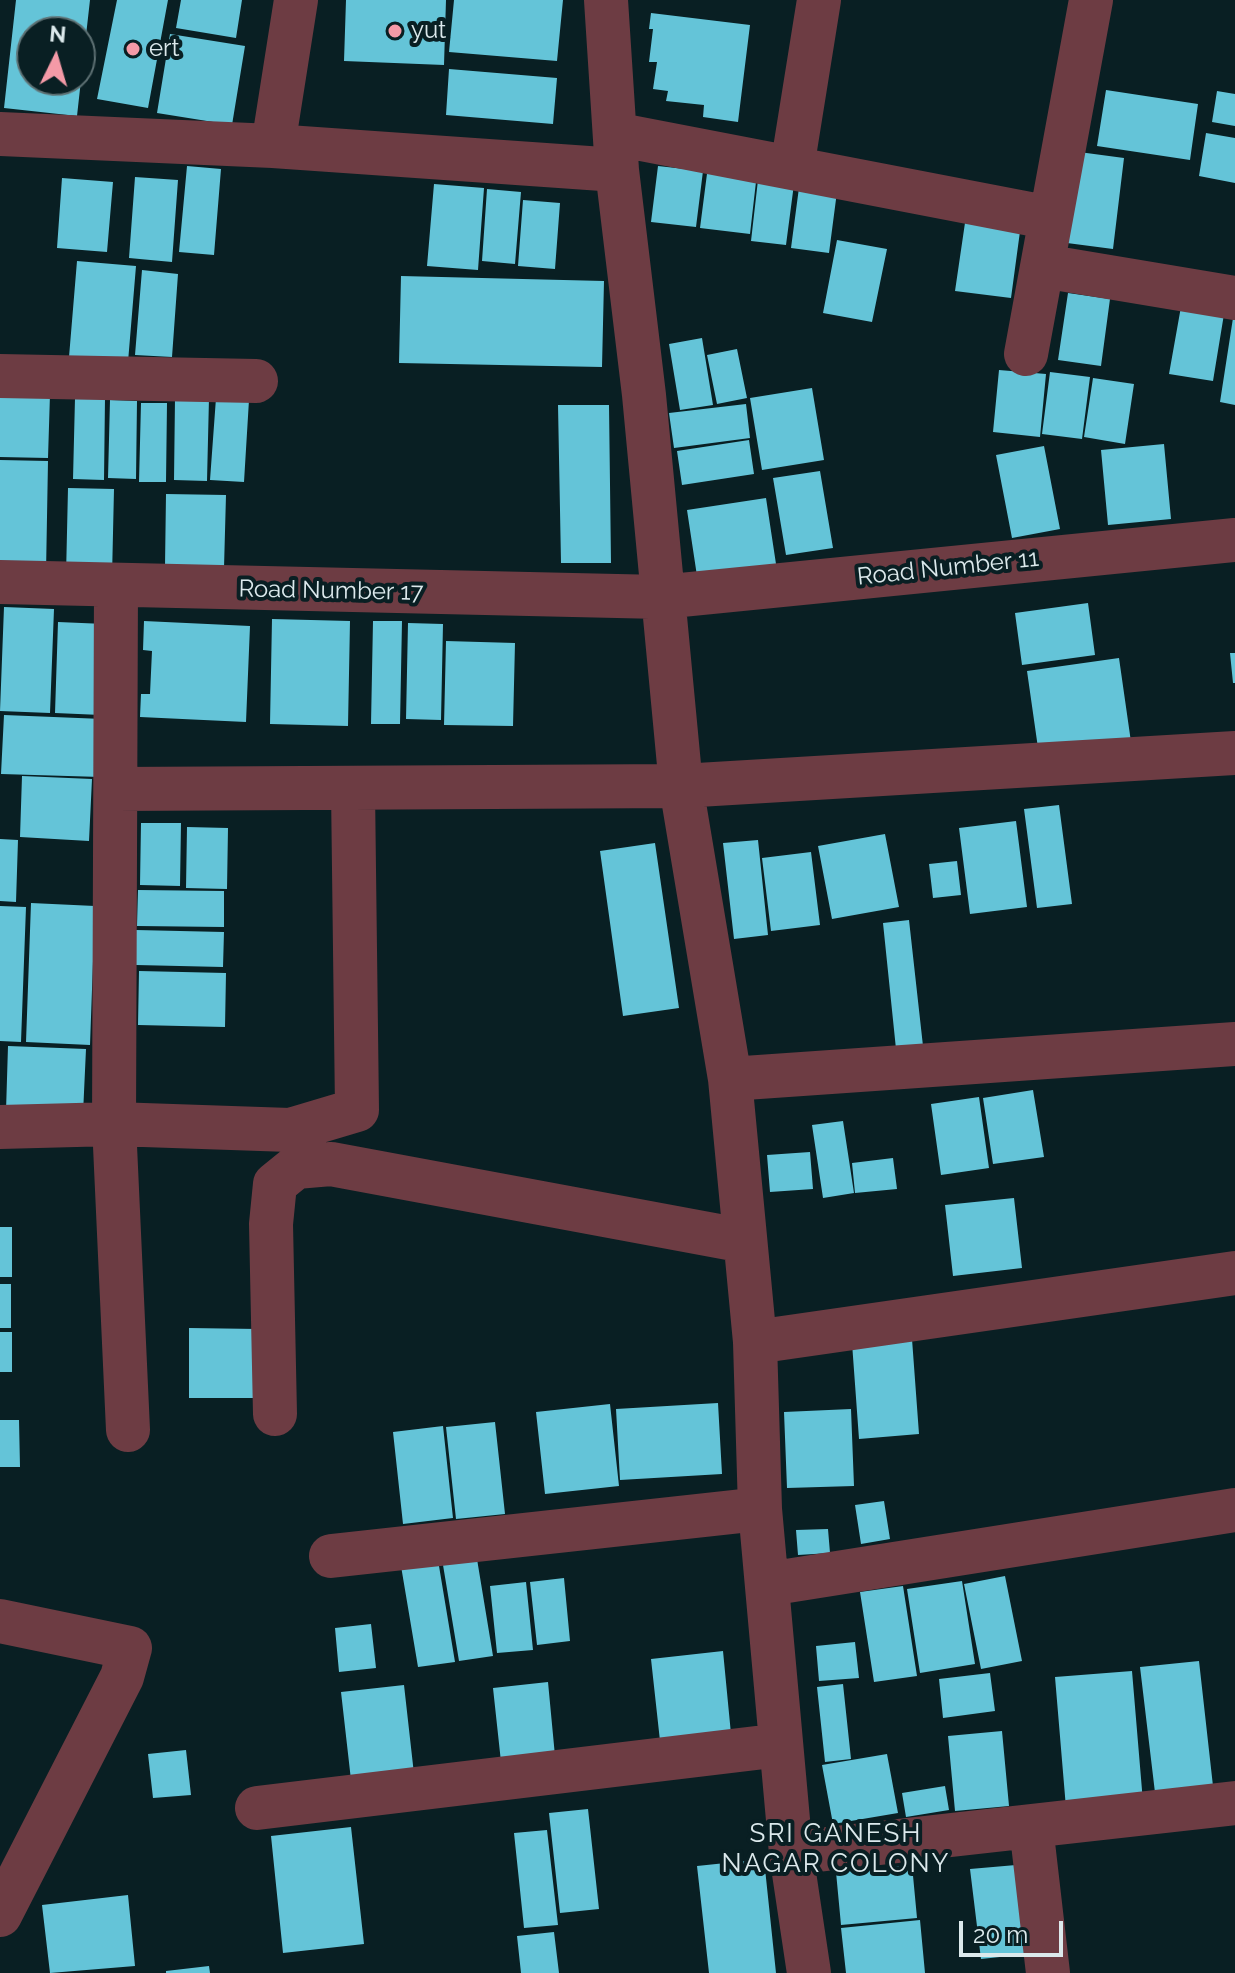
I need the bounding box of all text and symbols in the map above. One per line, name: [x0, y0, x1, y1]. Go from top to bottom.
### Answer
north arrow: [16, 16, 96, 96]
place label: yut: [411, 17, 446, 45]
text: N: [48, 20, 67, 48]
marker: yut: [386, 22, 404, 40]
place label: ert: [149, 35, 180, 63]
marker: ert: [124, 40, 142, 58]
street label: Road Number 11: [856, 544, 1040, 592]
street label: Road Number 17: [238, 575, 424, 607]
district label: SRI GANESH NAGAR COLONY: [722, 1818, 950, 1880]
scale bar: [963, 1905, 1067, 1955]
text: 20 m: [973, 1920, 1028, 1949]

